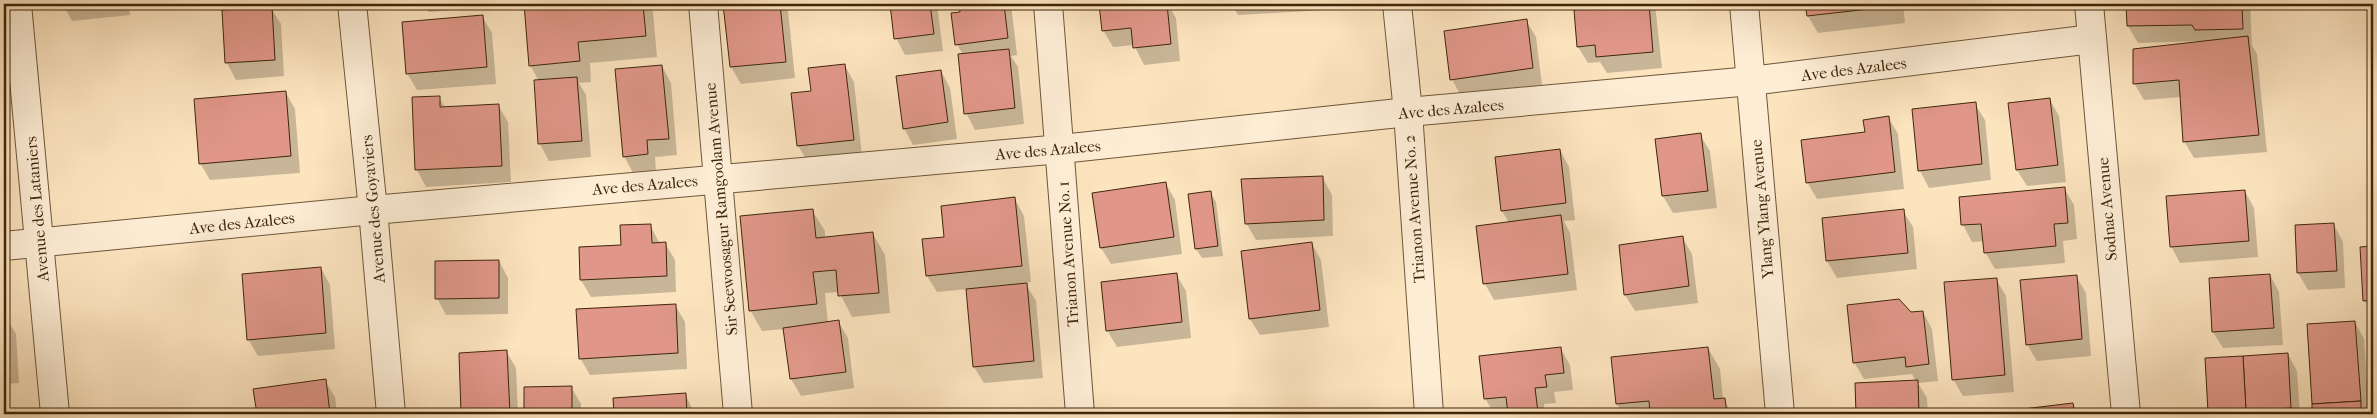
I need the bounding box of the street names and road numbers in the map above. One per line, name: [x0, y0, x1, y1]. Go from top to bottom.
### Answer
street label: Ave des Azalees: [1799, 53, 1908, 85]
street label: Sir Seewoosagur Ramgoolam Avenue: [700, 82, 742, 336]
street label: Ave des Azalees: [1396, 95, 1505, 123]
street label: Avenue des Goyaviers: [357, 134, 389, 285]
street label: Trianon Avenue No. 2: [1399, 134, 1429, 284]
street label: Avenue des Lataniers: [21, 135, 53, 283]
street label: Ave des Azalees: [993, 136, 1102, 164]
street label: Ylang Ylang Avenue: [1746, 139, 1778, 280]
street label: Sodnac Avenue: [2093, 156, 2121, 262]
street label: Ave des Azalees: [590, 171, 699, 199]
street label: Trianon Avenue No. 1: [1053, 181, 1083, 327]
street label: Ave des Azalees: [187, 208, 296, 238]

